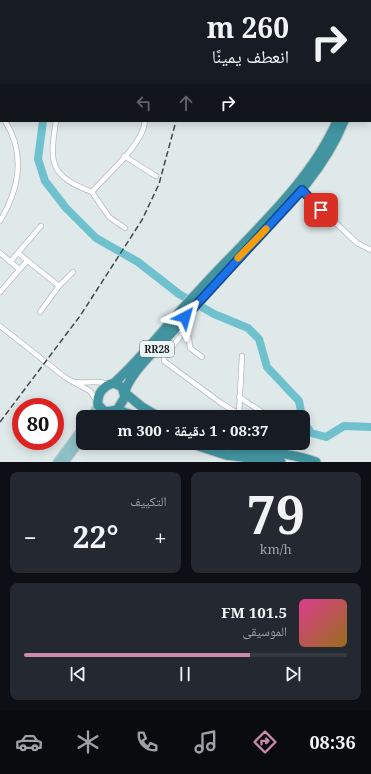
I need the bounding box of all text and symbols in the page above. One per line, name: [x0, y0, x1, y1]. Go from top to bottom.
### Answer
text: 260 m: [207, 8, 289, 46]
icon: right: [303, 16, 355, 68]
text: انعطف يمينًا: [212, 44, 289, 68]
icon: left: [133, 92, 155, 114]
icon: ahead: [175, 92, 197, 114]
icon: right: [217, 92, 239, 114]
pin: [304, 193, 338, 227]
icon: arrive: [310, 199, 332, 221]
position arrow: [164, 296, 206, 338]
road number: RR28: [140, 341, 174, 357]
speed limit sign: 80: [12, 398, 64, 450]
text: 08:37 · 1 دقيقة · 300 m: [118, 420, 268, 440]
text: 79: [246, 478, 305, 549]
text: التكييف: [130, 492, 167, 510]
text: 22°: [73, 516, 118, 557]
text: −: [24, 522, 37, 552]
text: +: [154, 522, 167, 552]
text: km/h: [260, 540, 292, 558]
text: 101.5 FM: [221, 602, 287, 622]
text: الموسيقى: [243, 622, 287, 640]
icon: previous: [67, 663, 89, 685]
icon: pause: [174, 663, 196, 685]
icon: next: [282, 663, 304, 685]
icon: car: [15, 728, 43, 756]
icon: climate: [74, 728, 102, 756]
icon: phone: [133, 728, 161, 756]
icon: music: [192, 728, 220, 756]
icon: directions: [251, 728, 279, 756]
text: 08:36: [309, 730, 356, 754]

